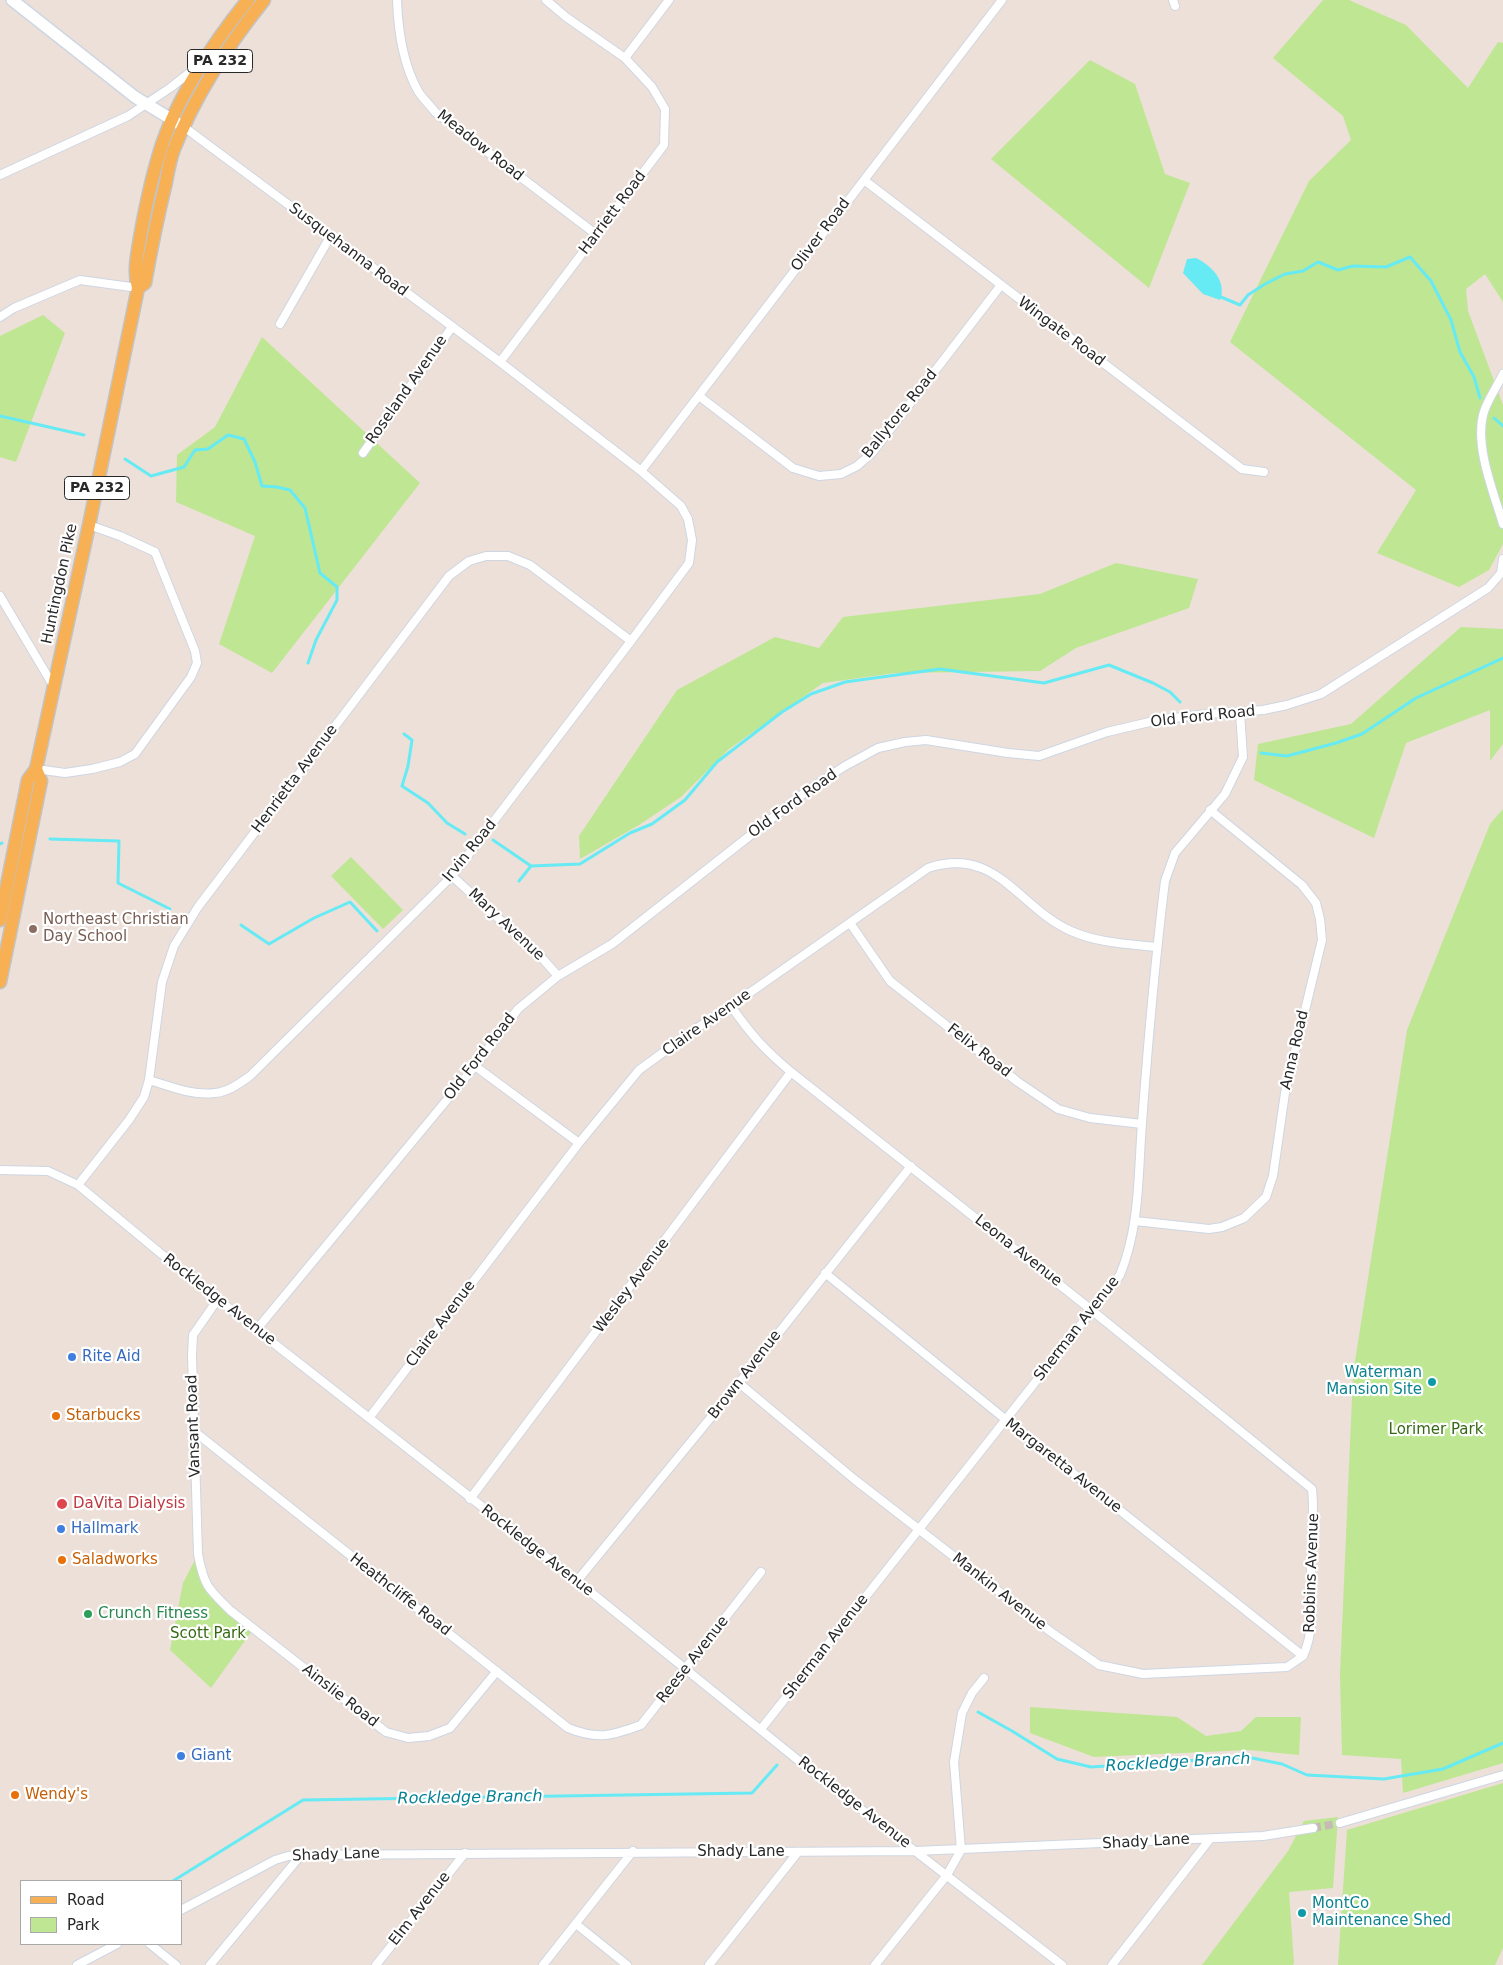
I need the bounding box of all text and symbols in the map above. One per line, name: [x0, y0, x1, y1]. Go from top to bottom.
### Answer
road number: PA 232: [188, 49, 252, 72]
street label: Meadow Road: [433, 107, 527, 185]
street label: Harriett Road: [576, 168, 650, 258]
street label: Oliver Road: [788, 195, 854, 275]
street label: Susquehanna Road: [285, 199, 411, 301]
street label: Wingate Road: [1014, 293, 1108, 371]
street label: Roseland Avenue: [363, 332, 451, 448]
street label: Ballytore Road: [859, 366, 941, 462]
road number: PA 232: [64, 476, 130, 499]
street label: Huntingdon Pike: [38, 522, 82, 646]
street label: Old Ford Road: [1150, 703, 1256, 731]
street label: Henrietta Avenue: [248, 721, 342, 837]
street label: Old Ford Road: [745, 766, 841, 842]
street label: Irvin Road: [439, 816, 501, 886]
street label: Mary Avenue: [464, 885, 548, 965]
place label: Northeast Christian Day School: [43, 911, 189, 946]
marker: Northeast Christian Day School: [27, 923, 39, 935]
street label: Claire Avenue: [659, 986, 755, 1060]
street label: Anna Road: [1277, 1009, 1313, 1091]
street label: Old Ford Road: [440, 1010, 520, 1104]
street label: Felix Road: [943, 1020, 1015, 1082]
street label: Leona Avenue: [971, 1211, 1065, 1291]
street label: Wesley Avenue: [591, 1235, 673, 1337]
street label: Rockledge Avenue: [159, 1250, 279, 1350]
street label: Sherman Avenue: [1031, 1273, 1123, 1385]
street label: Claire Avenue: [403, 1277, 479, 1371]
street label: Brown Avenue: [705, 1327, 785, 1423]
place label: Rite Aid: [82, 1348, 140, 1366]
marker: Rite Aid: [66, 1351, 78, 1363]
place label: Waterman Mansion Site: [1326, 1364, 1422, 1399]
street label: Vansant Road: [183, 1374, 205, 1478]
marker: Waterman Mansion Site: [1426, 1376, 1438, 1388]
place label: Starbucks: [66, 1407, 141, 1425]
marker: Starbucks: [50, 1410, 62, 1422]
street label: Margaretta Avenue: [1001, 1415, 1125, 1517]
park label: Lorimer Park: [1389, 1421, 1483, 1439]
place label: DaVita Dialysis: [73, 1495, 185, 1513]
marker: DaVita Dialysis: [55, 1497, 69, 1511]
street label: Rockledge Avenue: [477, 1501, 597, 1601]
street label: Robbins Avenue: [1301, 1513, 1323, 1633]
place label: Hallmark: [71, 1520, 138, 1538]
marker: Hallmark: [55, 1523, 67, 1535]
street label: Heathcliffe Road: [346, 1550, 454, 1640]
street label: Mankin Avenue: [948, 1550, 1050, 1634]
place label: Saladworks: [72, 1551, 158, 1569]
marker: Saladworks: [56, 1554, 68, 1566]
street label: Sherman Avenue: [780, 1591, 872, 1703]
place label: Crunch Fitness: [98, 1605, 208, 1623]
marker: Crunch Fitness: [82, 1608, 94, 1620]
street label: Reese Avenue: [653, 1613, 733, 1707]
park label: Scott Park: [170, 1625, 246, 1643]
street label: Ainslie Road: [298, 1661, 382, 1731]
place label: Giant: [191, 1747, 231, 1765]
marker: Giant: [175, 1750, 187, 1762]
water label: Rockledge Branch: [1105, 1750, 1251, 1776]
street label: Rockledge Avenue: [794, 1753, 914, 1853]
place label: Wendy's: [25, 1786, 88, 1804]
water label: Rockledge Branch: [397, 1787, 543, 1809]
marker: Wendy's: [9, 1789, 21, 1801]
street label: Shady Lane: [1102, 1831, 1190, 1853]
street label: Shady Lane: [697, 1843, 785, 1861]
street label: Shady Lane: [292, 1844, 380, 1866]
street label: Elm Avenue: [386, 1868, 454, 1950]
legend: [20, 1880, 182, 1945]
text: Road: [67, 1891, 105, 1909]
place label: MontCo Maintenance Shed: [1312, 1895, 1451, 1930]
marker: MontCo Maintenance Shed: [1296, 1907, 1308, 1919]
text: Park: [67, 1916, 99, 1934]

